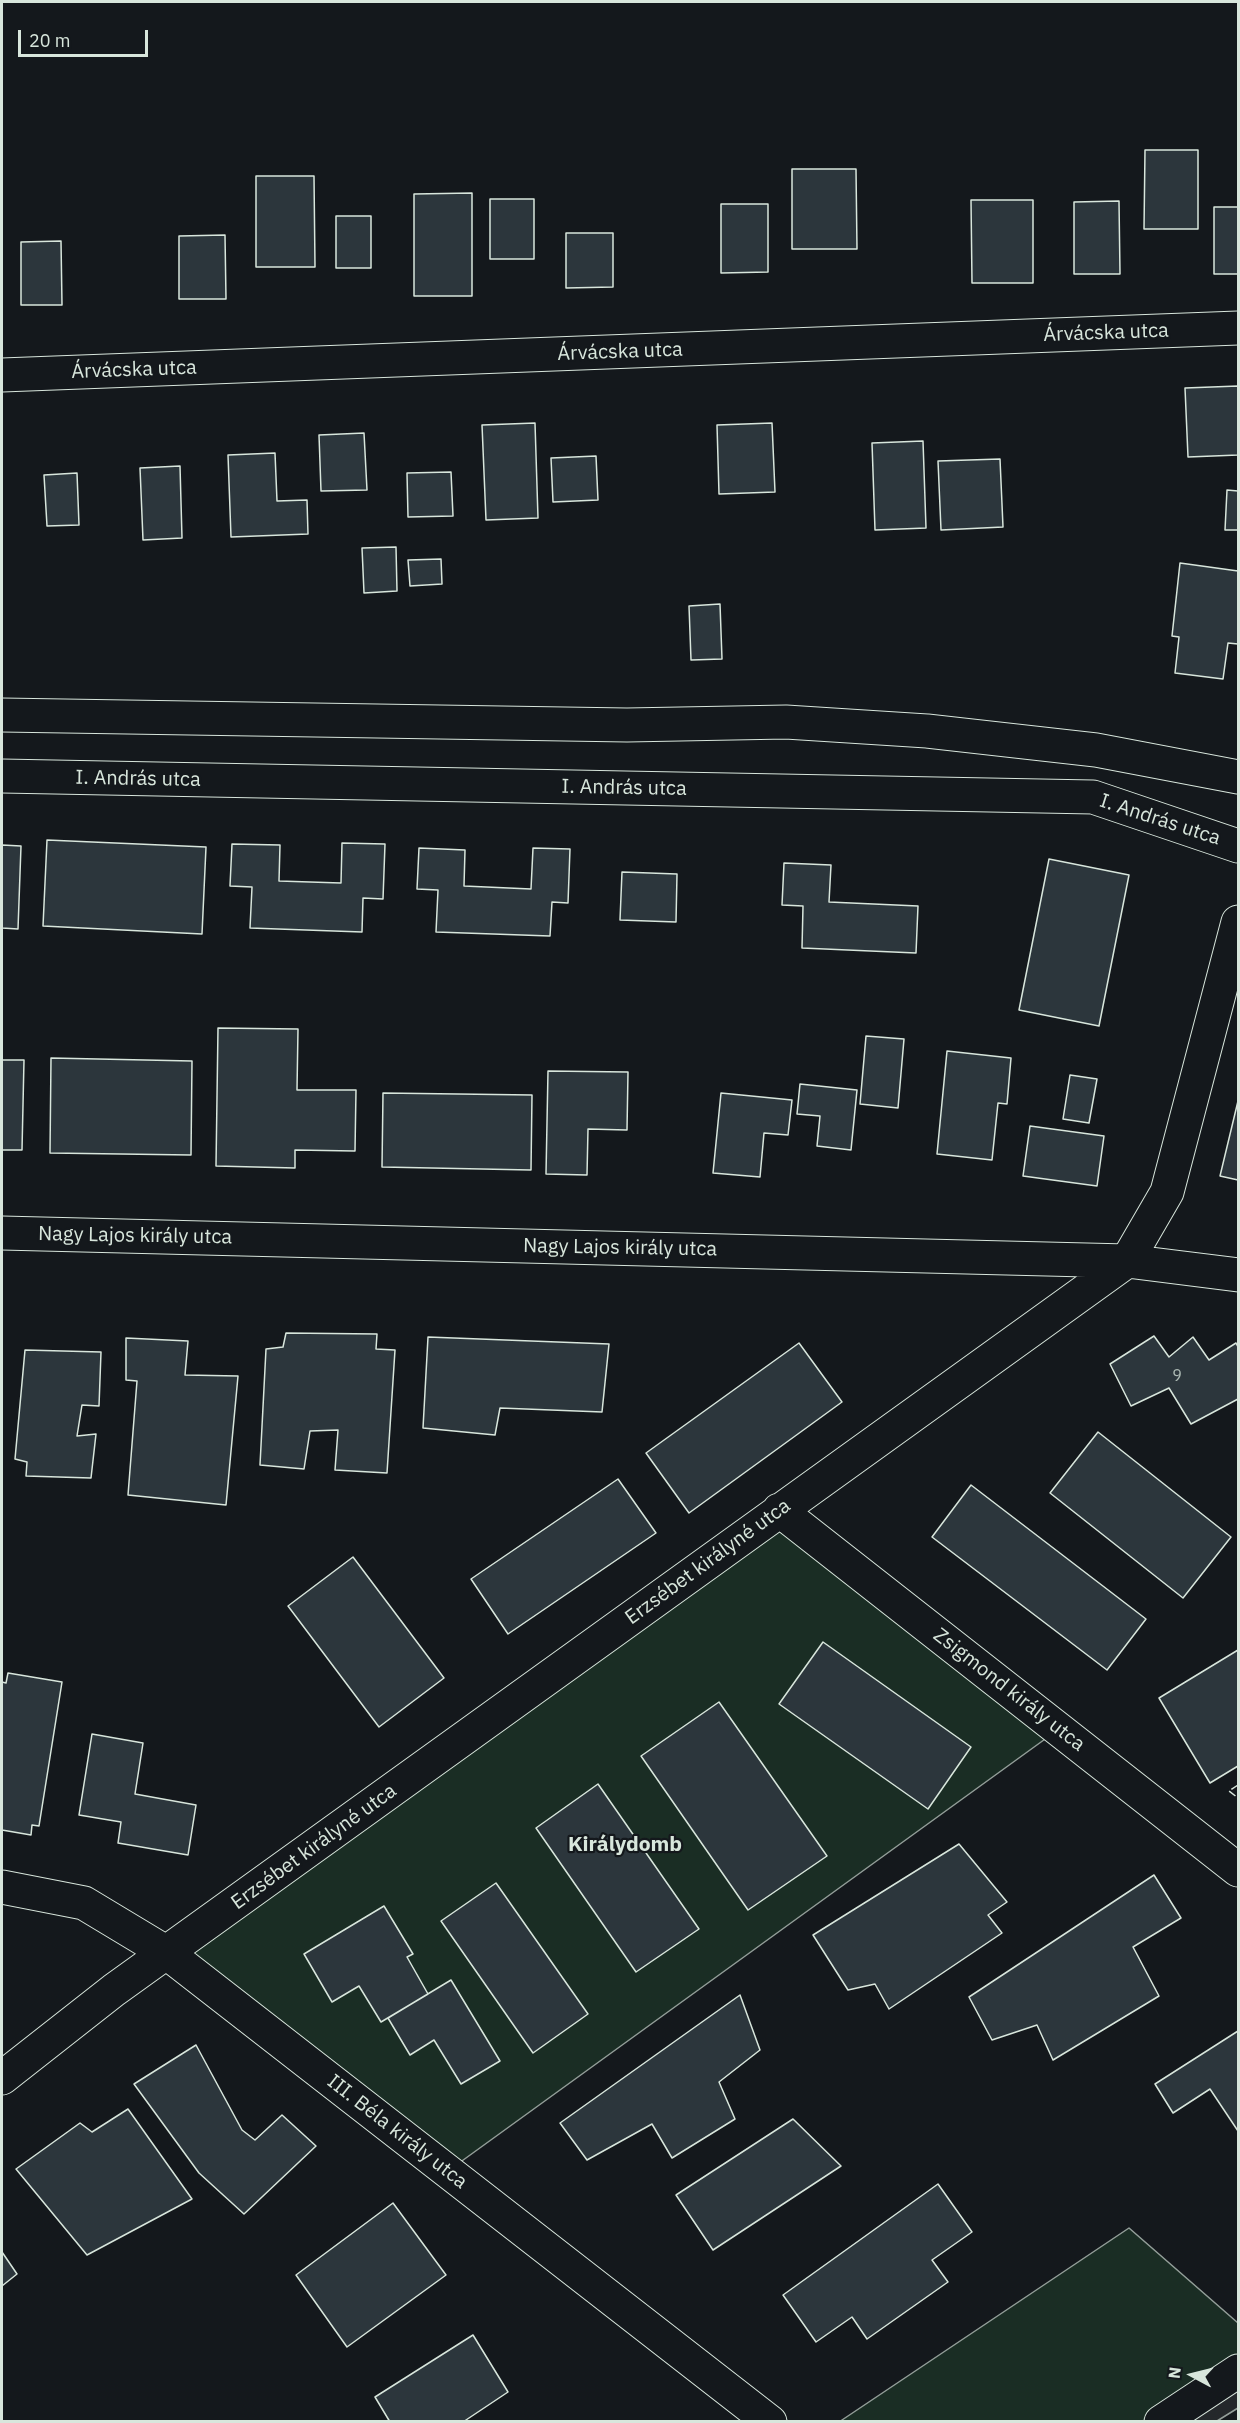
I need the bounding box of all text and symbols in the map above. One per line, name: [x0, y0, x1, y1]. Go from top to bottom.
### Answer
scale bar: [21, 18, 152, 56]
text: 20 m: [29, 29, 71, 52]
street label: Árvácska utca: [1043, 319, 1169, 347]
street label: Árvácska utca: [557, 338, 683, 366]
street label: Árvácska utca: [71, 356, 197, 384]
street label: I. András utca: [75, 766, 201, 792]
street label: I. András utca: [561, 775, 687, 801]
street label: I. András utca: [1097, 789, 1223, 851]
street label: Nagy Lajos király utca: [38, 1222, 232, 1250]
street label: Nagy Lajos király utca: [523, 1234, 717, 1262]
house number: 9: [1172, 1366, 1182, 1386]
street label: Erzsébet királyné utca: [621, 1494, 795, 1630]
street label: Zsigmond király utca: [928, 1623, 1090, 1757]
street label: Erzsébet királyné utca: [227, 1779, 401, 1915]
district label: Királydomb: [568, 1832, 682, 1858]
street label: III. Béla király utca: [322, 2070, 472, 2194]
north arrow: [1162, 2345, 1222, 2405]
text: N: [1164, 2366, 1185, 2380]

